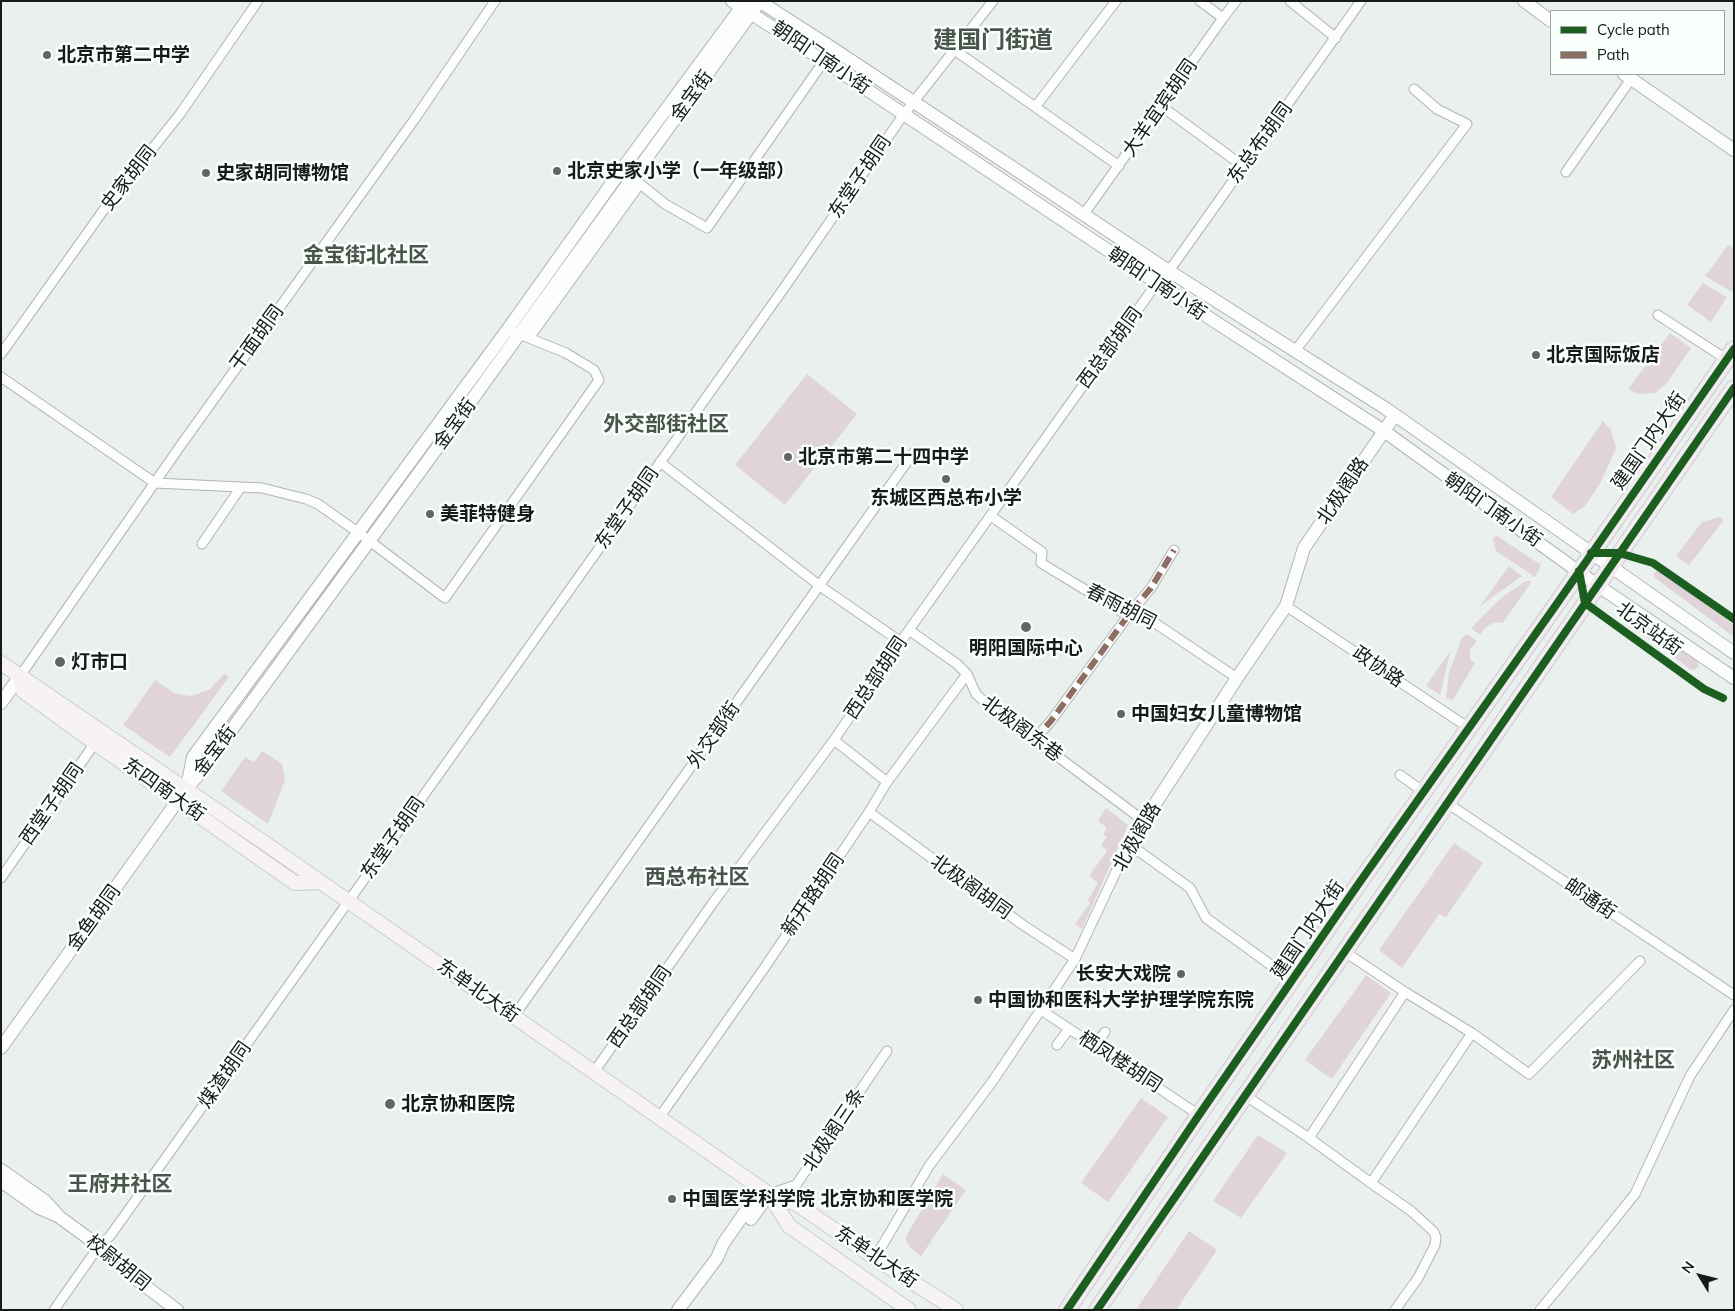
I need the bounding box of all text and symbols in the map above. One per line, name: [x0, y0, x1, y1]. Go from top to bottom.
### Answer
legend: [1550, 10, 1725, 75]
street label: 朝阳门南小街: [767, 17, 875, 99]
text: Cycle path: [1597, 20, 1670, 39]
district label: 建国门街道: [933, 27, 1053, 55]
place label: 北京市第二中学: [57, 44, 190, 66]
text: Path: [1597, 45, 1629, 64]
marker: 北京市第二中学: [41, 49, 53, 61]
street label: 大羊宜宾胡同: [1118, 55, 1202, 161]
street label: 金宝街: [666, 66, 718, 126]
street label: 东总布胡同: [1223, 98, 1297, 188]
street label: 东堂子胡同: [824, 131, 896, 223]
street label: 史家胡同: [97, 141, 161, 215]
place label: 北京史家小学（一年级部）: [567, 160, 795, 182]
place label: 史家胡同博物馆: [216, 162, 349, 184]
marker: 北京史家小学（一年级部）: [551, 165, 563, 177]
marker: 史家胡同博物馆: [200, 167, 212, 179]
district label: 金宝街北社区: [303, 243, 429, 269]
street label: 朝阳门南小街: [1103, 243, 1211, 325]
street label: 干面胡同: [225, 301, 289, 375]
street label: 西总部胡同: [1073, 303, 1147, 393]
place label: 北京国际饭店: [1546, 344, 1660, 366]
marker: 北京国际饭店: [1530, 349, 1542, 361]
street label: 建国门内大街: [1607, 388, 1691, 494]
street label: 金宝街: [429, 394, 481, 454]
district label: 外交部街社区: [603, 412, 729, 438]
place label: 北京市第二十四中学: [798, 446, 969, 468]
marker: 北京市第二十四中学: [782, 451, 794, 463]
street label: 北极阁路: [1312, 453, 1374, 529]
street label: 东堂子胡同: [590, 463, 664, 553]
street label: 朝阳门南小街: [1440, 468, 1546, 552]
marker: 东城区西总布小学: [940, 473, 952, 485]
place label: 东城区西总布小学: [870, 487, 1022, 509]
place label: 美菲特健身: [440, 503, 535, 525]
marker: 美菲特健身: [424, 508, 436, 520]
street label: 春雨胡同: [1082, 580, 1160, 634]
street label: 北京站街: [1612, 597, 1686, 661]
marker: 明阳国际中心: [1019, 620, 1033, 634]
street label: 西总部胡同: [840, 632, 912, 724]
place label: 明阳国际中心: [969, 637, 1083, 659]
street label: 政协路: [1348, 642, 1408, 692]
place label: 灯市口: [71, 651, 128, 673]
marker: 灯市口: [53, 655, 67, 669]
street label: 北极阁东巷: [977, 691, 1067, 767]
street label: 外交部街: [683, 697, 745, 773]
place label: 中国妇女儿童博物馆: [1131, 703, 1302, 725]
marker: 中国妇女儿童博物馆: [1115, 708, 1127, 720]
street label: 金宝街: [189, 721, 241, 781]
street label: 东四南大街: [119, 753, 209, 827]
street label: 西堂子胡同: [15, 759, 89, 849]
street label: 东堂子胡同: [356, 793, 430, 883]
street label: 北极阁路: [1108, 798, 1166, 876]
street label: 新开路胡同: [777, 849, 849, 941]
street label: 北极阁胡同: [926, 850, 1016, 924]
district label: 西总布社区: [645, 865, 749, 891]
street label: 邮通街: [1560, 874, 1620, 924]
street label: 建国门内大街: [1267, 876, 1349, 984]
street label: 金鱼胡同: [62, 881, 126, 955]
street label: 东单北大街: [433, 954, 523, 1028]
street label: 西总部胡同: [603, 962, 677, 1052]
place label: 长安大戏院: [1076, 963, 1171, 985]
marker: 长安大戏院: [1175, 968, 1187, 980]
place label: 中国协和医科大学护理学院东院: [988, 989, 1254, 1011]
marker: 中国协和医科大学护理学院东院: [972, 994, 984, 1006]
street label: 栖凤楼胡同: [1074, 1027, 1166, 1097]
street label: 煤渣胡同: [194, 1037, 256, 1113]
district label: 苏州社区: [1591, 1048, 1675, 1074]
street label: 北极阁三条: [798, 1084, 870, 1176]
place label: 北京协和医院: [401, 1093, 515, 1115]
marker: 北京协和医院: [383, 1097, 397, 1111]
district label: 王府井社区: [68, 1172, 172, 1198]
place label: 中国医学科学院 北京协和医学院: [682, 1188, 953, 1210]
marker: 中国医学科学院 北京协和医学院: [666, 1193, 678, 1205]
street label: 东单北大街: [830, 1221, 922, 1293]
street label: 校尉胡同: [81, 1230, 155, 1296]
north arrow: [1675, 1251, 1725, 1301]
text: N: [1677, 1258, 1698, 1277]

